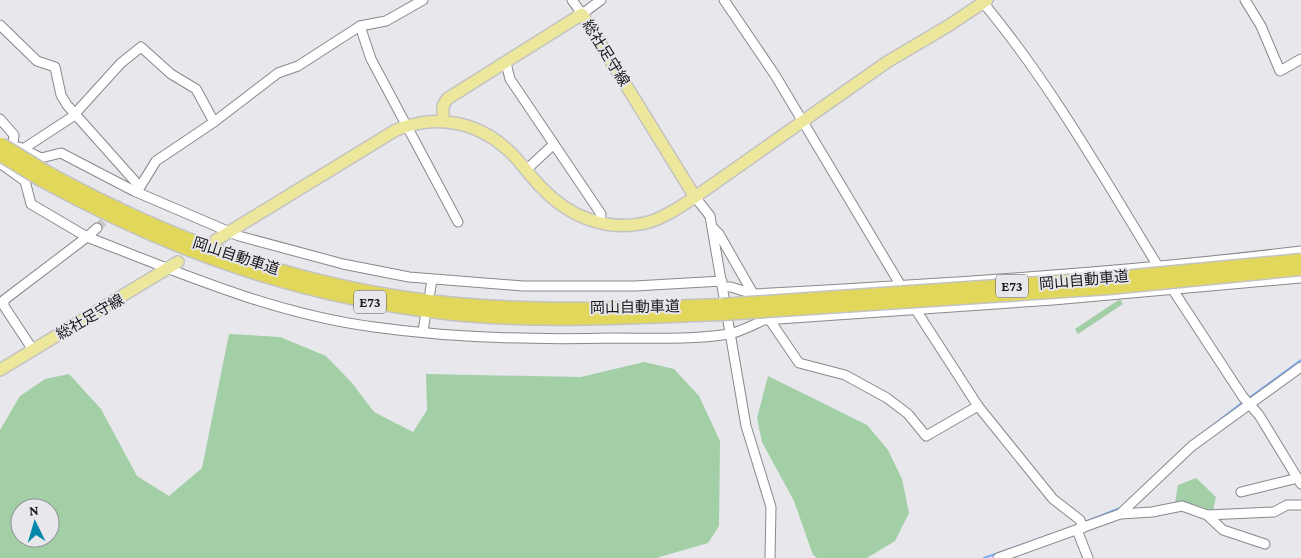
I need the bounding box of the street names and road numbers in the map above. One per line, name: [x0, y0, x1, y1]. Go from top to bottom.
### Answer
street label: 総社足守線: [579, 17, 633, 89]
street label: 岡山自動車道: [191, 234, 281, 278]
street label: 岡山自動車道: [1038, 268, 1130, 292]
road number: E73: [996, 274, 1028, 298]
road number: E73: [354, 290, 386, 314]
street label: 総社足守線: [54, 291, 126, 343]
street label: 岡山自動車道: [590, 298, 680, 316]

